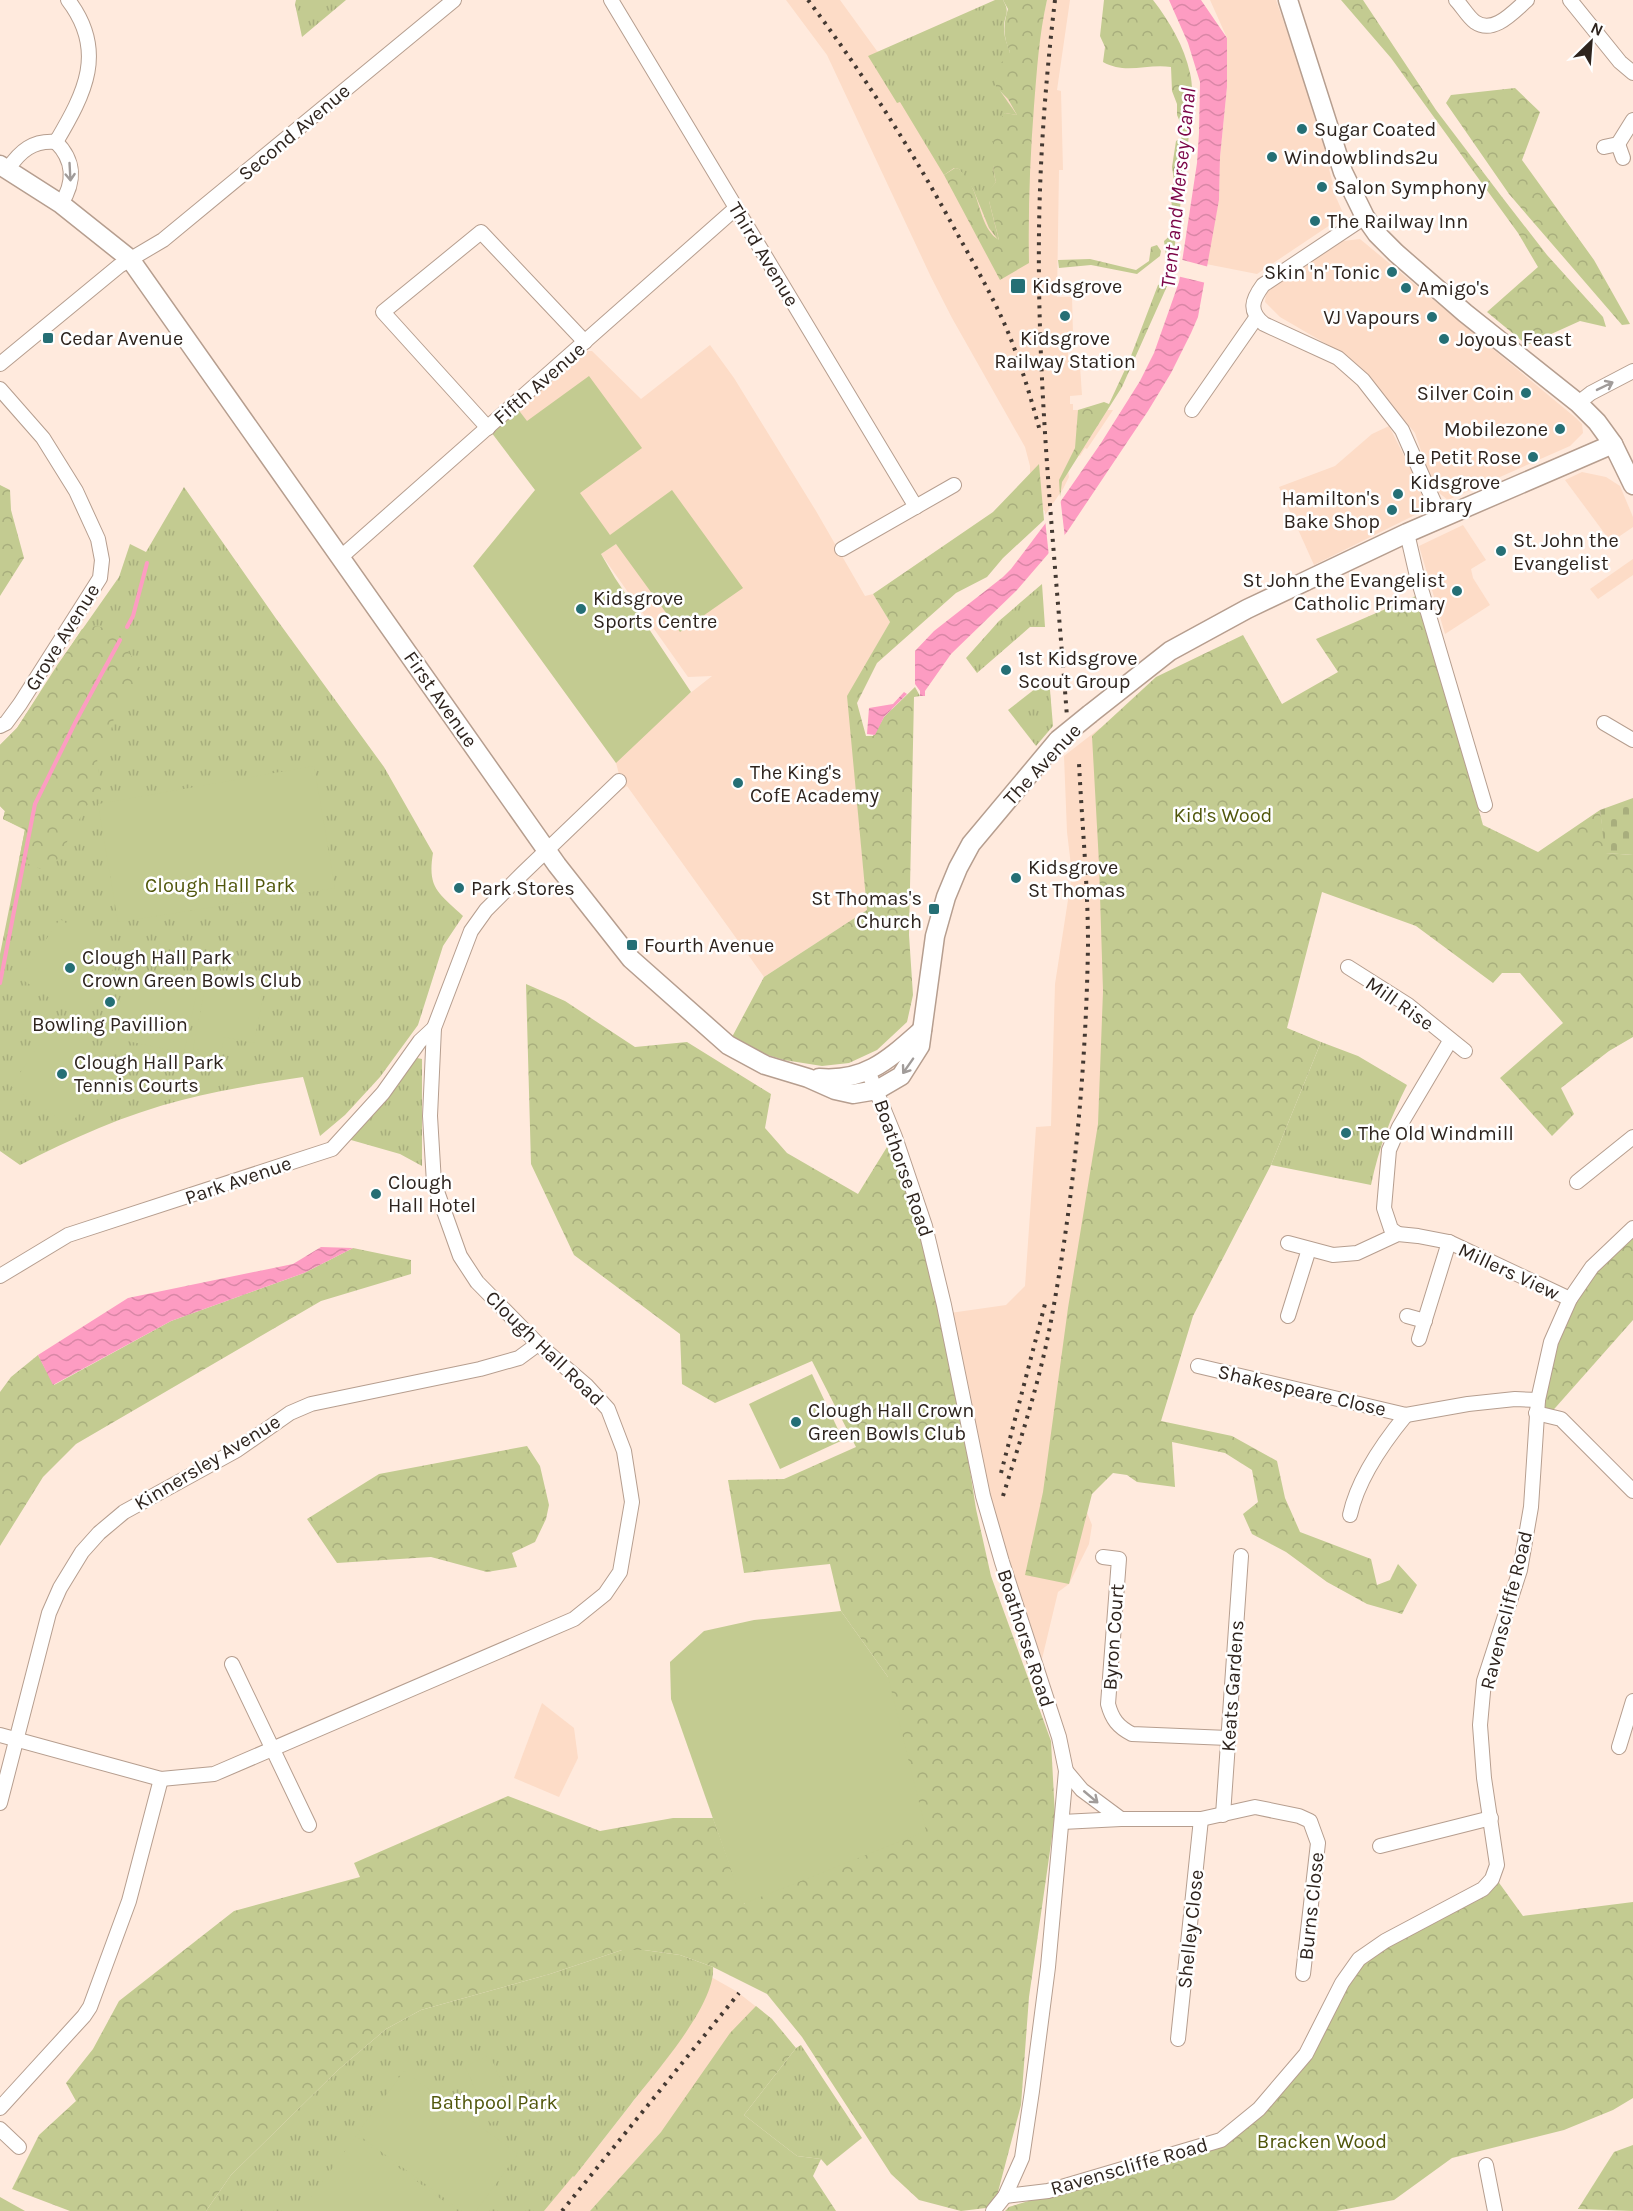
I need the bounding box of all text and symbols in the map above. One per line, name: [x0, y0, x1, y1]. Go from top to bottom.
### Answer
north arrow: [1561, 12, 1621, 72]
text: N: [1588, 18, 1606, 40]
street label: Second Avenue: [234, 79, 355, 186]
water label: Trent and Mersey Canal: [1156, 87, 1200, 289]
place label: Sugar Coated: [1314, 118, 1436, 141]
marker: Sugar Coated: [1295, 122, 1309, 136]
place label: Windowblinds2u: [1284, 146, 1439, 169]
marker: Windowblinds2u: [1265, 150, 1279, 164]
one-way arrow: [64, 161, 76, 181]
place label: Salon Symphony: [1334, 176, 1487, 199]
marker: Salon Symphony: [1315, 180, 1329, 194]
street label: Third Avenue: [723, 198, 804, 311]
place label: The Railway Inn: [1327, 210, 1468, 233]
marker: The Railway Inn: [1308, 214, 1322, 228]
place label: Skin 'n' Tonic: [1264, 261, 1380, 284]
marker: Skin 'n' Tonic: [1385, 265, 1399, 279]
place label: Kidsgrove: [1032, 275, 1122, 298]
marker: Kidsgrove: [1009, 277, 1027, 295]
place label: Amigo's: [1418, 277, 1490, 300]
marker: Amigo's: [1399, 281, 1413, 295]
place label: VJ Vapours: [1323, 306, 1420, 329]
marker: Kidsgrove Railway Station: [1058, 309, 1072, 323]
marker: VJ Vapours: [1425, 310, 1439, 324]
place label: Cedar Avenue: [60, 327, 183, 350]
place label: Kidsgrove Railway Station: [994, 327, 1136, 373]
place label: Joyous Feast: [1456, 328, 1572, 351]
marker: Cedar Avenue: [41, 331, 55, 345]
marker: Joyous Feast: [1437, 332, 1451, 346]
street label: Fifth Avenue: [489, 337, 590, 429]
one-way arrow: [1595, 380, 1613, 391]
place label: Silver Coin: [1417, 382, 1514, 405]
marker: Silver Coin: [1519, 386, 1533, 400]
place label: Mobilezone: [1444, 418, 1548, 441]
marker: Mobilezone: [1553, 422, 1567, 436]
place label: Le Petit Rose: [1406, 446, 1521, 469]
marker: Le Petit Rose: [1526, 450, 1540, 464]
place label: Kidsgrove Library: [1410, 471, 1500, 517]
place label: Hamilton's Bake Shop: [1282, 487, 1380, 533]
marker: Kidsgrove Library: [1391, 487, 1405, 501]
marker: Hamilton's Bake Shop: [1385, 503, 1399, 517]
place label: St. John the Evangelist: [1513, 529, 1619, 575]
marker: St. John the Evangelist: [1494, 544, 1508, 558]
place label: St John the Evangelist Catholic Primary: [1243, 569, 1445, 615]
street label: Grove Avenue: [20, 579, 104, 695]
marker: St John the Evangelist Catholic Primary: [1450, 584, 1464, 598]
place label: Kidsgrove Sports Centre: [593, 587, 717, 633]
marker: Kidsgrove Sports Centre: [574, 602, 588, 616]
street label: First Avenue: [399, 647, 482, 752]
place label: 1st Kidsgrove Scout Group: [1018, 647, 1138, 693]
marker: 1st Kidsgrove Scout Group: [999, 663, 1013, 677]
street label: The Avenue: [999, 719, 1086, 810]
place label: The King's CofE Academy: [750, 761, 879, 807]
marker: The King's CofE Academy: [731, 776, 745, 790]
park label: Kid's Wood: [1174, 804, 1272, 827]
place label: Kidsgrove St Thomas: [1028, 856, 1126, 902]
marker: Kidsgrove St Thomas: [1009, 871, 1023, 885]
park label: Clough Hall Park: [145, 874, 295, 897]
place label: Park Stores: [471, 877, 575, 900]
marker: Park Stores: [452, 881, 466, 895]
place label: St Thomas's Church: [811, 887, 922, 933]
marker: St Thomas's Church: [927, 902, 941, 916]
place label: Fourth Avenue: [644, 934, 774, 957]
marker: Fourth Avenue: [625, 938, 639, 952]
place label: Clough Hall Park Crown Green Bowls Club: [82, 946, 302, 992]
marker: Clough Hall Park Crown Green Bowls Club: [63, 961, 77, 975]
street label: Mill Rise: [1361, 972, 1438, 1035]
marker: Bowling Pavillion: [103, 995, 117, 1009]
place label: Bowling Pavillion: [32, 1013, 188, 1036]
place label: Clough Hall Park Tennis Courts: [74, 1051, 224, 1097]
one-way arrow: [902, 1058, 914, 1074]
marker: Clough Hall Park Tennis Courts: [55, 1067, 69, 1081]
street label: Boathorse Road: [869, 1096, 938, 1240]
place label: The Old Windmill: [1358, 1122, 1514, 1145]
marker: The Old Windmill: [1339, 1126, 1353, 1140]
street label: Park Avenue: [182, 1152, 294, 1209]
place label: Clough Hall Hotel: [388, 1171, 476, 1217]
marker: Clough Hall Hotel: [369, 1187, 383, 1201]
street label: Millers View: [1455, 1238, 1563, 1305]
street label: Clough Hall Road: [481, 1286, 609, 1411]
street label: Shakespeare Close: [1215, 1360, 1388, 1421]
place label: Clough Hall Crown Green Bowls Club: [808, 1399, 974, 1445]
street label: Kinnersley Avenue: [130, 1410, 284, 1515]
marker: Clough Hall Crown Green Bowls Club: [789, 1415, 803, 1429]
street label: Ravenscliffe Road: [1476, 1528, 1537, 1692]
street label: Boathorse Road: [992, 1566, 1059, 1710]
street label: Byron Court: [1098, 1583, 1129, 1691]
street label: Keats Gardens: [1216, 1619, 1249, 1753]
one-way arrow: [1083, 1791, 1099, 1804]
street label: Burns Close: [1294, 1851, 1329, 1961]
street label: Shelley Close: [1173, 1868, 1208, 1990]
park label: Bathpool Park: [430, 2091, 558, 2114]
park label: Bracken Wood: [1257, 2130, 1387, 2153]
street label: Ravenscliffe Road: [1048, 2133, 1211, 2200]

